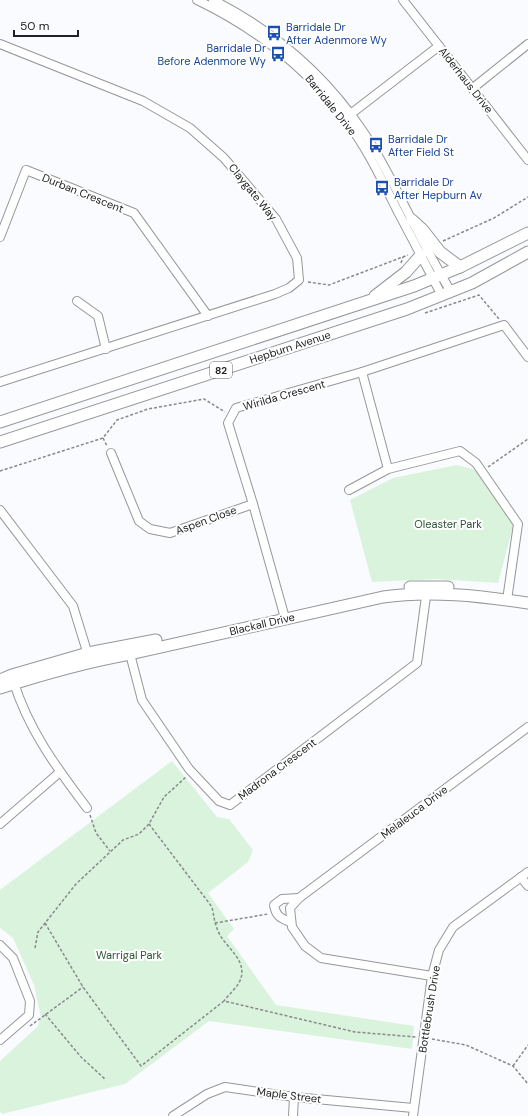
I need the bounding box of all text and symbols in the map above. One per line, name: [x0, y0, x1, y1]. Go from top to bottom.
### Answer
scale bar: [14, 12, 78, 38]
text: 50 m: [20, 18, 49, 34]
place label: Barridale Dr After Adenmore Wy: [286, 20, 387, 47]
bus stop icon: Barridale Dr After Adenmore Wy: [265, 24, 283, 42]
place label: Barridale Dr Before Adenmore Wy: [157, 41, 266, 68]
street label: Alderhaus Drive: [436, 44, 496, 116]
bus stop icon: Barridale Dr Before Adenmore Wy: [269, 45, 287, 63]
street label: Barridale Drive: [302, 72, 360, 138]
place label: Barridale Dr After Field St: [388, 132, 454, 159]
bus stop icon: Barridale Dr After Field St: [367, 136, 385, 154]
street label: Claygate Way: [226, 161, 280, 223]
street label: Durban Crescent: [40, 170, 126, 216]
place label: Barridale Dr After Hepburn Av: [394, 175, 482, 202]
bus stop icon: Barridale Dr After Hepburn Av: [373, 179, 391, 197]
street label: Hepburn Avenue: [248, 327, 332, 367]
road number: 82: [210, 362, 232, 378]
street label: Wirilda Crescent: [241, 377, 327, 413]
street label: Aspen Close: [174, 503, 238, 537]
park label: Oleaster Park: [414, 517, 482, 531]
street label: Blackall Drive: [228, 610, 296, 638]
street label: Madrona Crescent: [235, 735, 319, 803]
street label: Melaleuca Drive: [378, 782, 450, 842]
park label: Warrigal Park: [96, 948, 162, 962]
street label: Bottlebrush Drive: [415, 964, 443, 1054]
street label: Maple Street: [256, 1084, 322, 1106]

